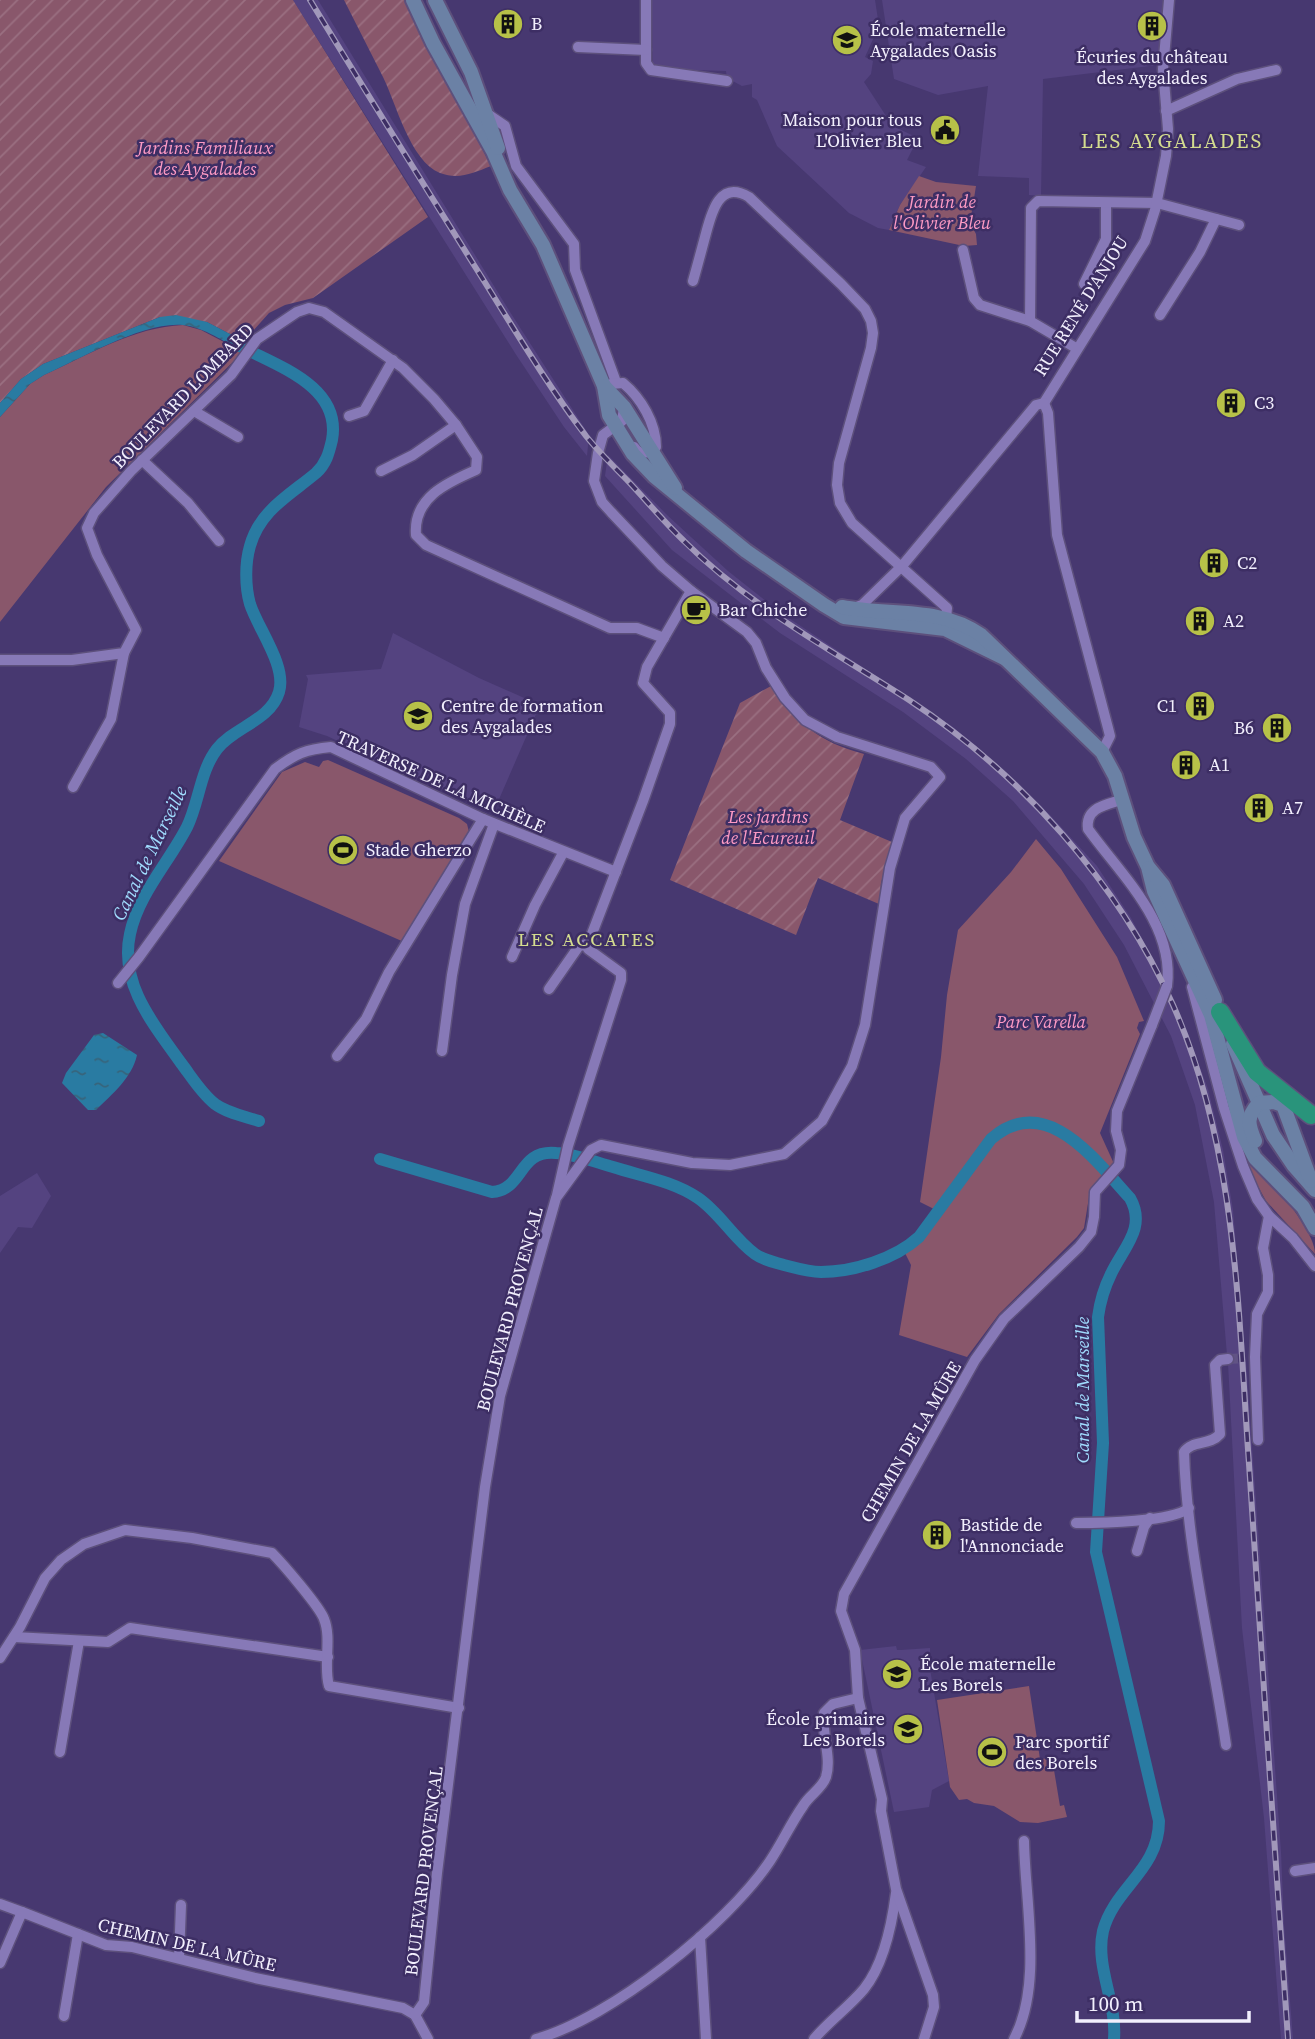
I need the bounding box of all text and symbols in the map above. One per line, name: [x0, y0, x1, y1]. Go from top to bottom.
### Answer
building icon: B: [491, 7, 525, 41]
building icon: Écuries du château des Aygalades: [1135, 9, 1169, 43]
place label: B: [531, 11, 542, 36]
place label: École maternelle Aygalades Oasis: [870, 17, 1006, 63]
school or university icon: École maternelle Aygalades Oasis: [830, 23, 864, 57]
place label: Écuries du château des Aygalades: [1076, 44, 1228, 90]
place label: Maison pour tous L'Olivier Bleu: [782, 107, 922, 153]
public building icon: Maison pour tous L'Olivier Bleu: [928, 113, 962, 147]
district label: LES AYGALADES: [1081, 126, 1263, 155]
park label: Jardins Familiaux des Aygalades: [134, 135, 273, 181]
park label: Jardin de l'Olivier Bleu: [893, 189, 992, 235]
street label: RUE RENÉ D'ANJOU: [1027, 231, 1134, 381]
street label: BOULEVARD LOMBARD: [106, 317, 259, 474]
building icon: C3: [1214, 386, 1248, 420]
place label: C3: [1254, 390, 1274, 415]
building icon: C2: [1197, 546, 1231, 580]
place label: C2: [1237, 550, 1257, 575]
cafe icon: Bar Chiche: [679, 593, 713, 627]
place label: Bar Chiche: [719, 597, 807, 622]
building icon: A2: [1183, 604, 1217, 638]
place label: A2: [1223, 608, 1244, 633]
building icon: C1: [1183, 689, 1217, 723]
place label: Centre de formation des Aygalades: [441, 693, 604, 739]
place label: C1: [1157, 693, 1177, 718]
school or university icon: Centre de formation des Aygalades: [401, 699, 435, 733]
building icon: B6: [1260, 711, 1294, 745]
place label: B6: [1234, 715, 1254, 740]
street label: TRAVERSE DE LA MICHÈLE: [333, 724, 549, 839]
building icon: A1: [1169, 748, 1203, 782]
place label: A1: [1209, 752, 1230, 777]
water label: Canal de Marseille: [105, 781, 193, 925]
building icon: A7: [1242, 791, 1276, 825]
place label: A7: [1282, 795, 1303, 820]
park label: Les jardins de l'Ecureuil: [721, 804, 815, 850]
sports icon: Stade Gherzo: [326, 833, 360, 867]
place label: Stade Gherzo: [366, 837, 472, 862]
district label: LES ACCATES: [518, 926, 656, 952]
park label: Parc Varella: [995, 1009, 1087, 1034]
street label: BOULEVARD PROVENÇAL: [470, 1204, 549, 1414]
water label: Canal de Marseille: [1069, 1316, 1095, 1463]
street label: CHEMIN DE LA MÛRE: [854, 1356, 967, 1527]
place label: Bastide de l'Annonciade: [960, 1512, 1064, 1558]
building icon: Bastide de l'Annonciade: [920, 1518, 954, 1552]
place label: École maternelle Les Borels: [920, 1651, 1056, 1697]
school or university icon: École maternelle Les Borels: [880, 1657, 914, 1691]
place label: École primaire Les Borels: [766, 1706, 885, 1752]
school or university icon: École primaire Les Borels: [891, 1712, 925, 1746]
place label: Parc sportif des Borels: [1015, 1729, 1110, 1775]
sports icon: Parc sportif des Borels: [975, 1735, 1009, 1769]
street label: BOULEVARD PROVENÇAL: [398, 1765, 449, 1977]
street label: CHEMIN DE LA MÛRE: [95, 1912, 279, 1977]
scale bar: [1077, 1980, 1248, 2024]
text: 100 m: [1088, 1989, 1143, 2018]

